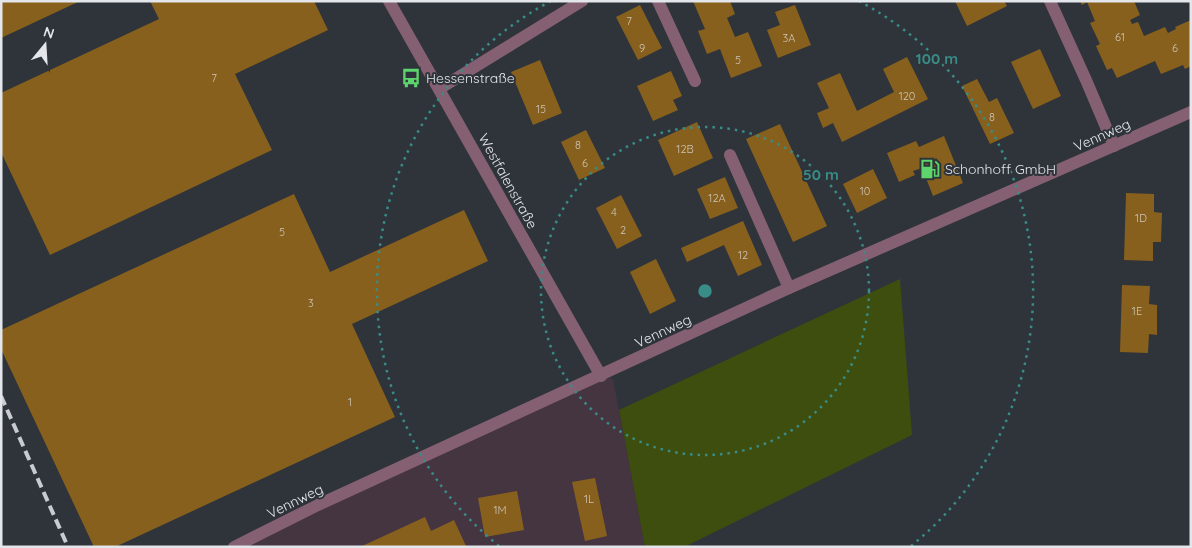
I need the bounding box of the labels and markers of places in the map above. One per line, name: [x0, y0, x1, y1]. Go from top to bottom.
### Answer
bus stop icon: Hessenstraße: [400, 67, 422, 89]
place label: Hessenstraße: [426, 69, 515, 87]
fuel station icon: Schonhoff GmbH: [919, 158, 941, 180]
place label: Schonhoff GmbH: [945, 160, 1056, 178]
centre of rings: [696, 282, 714, 300]

